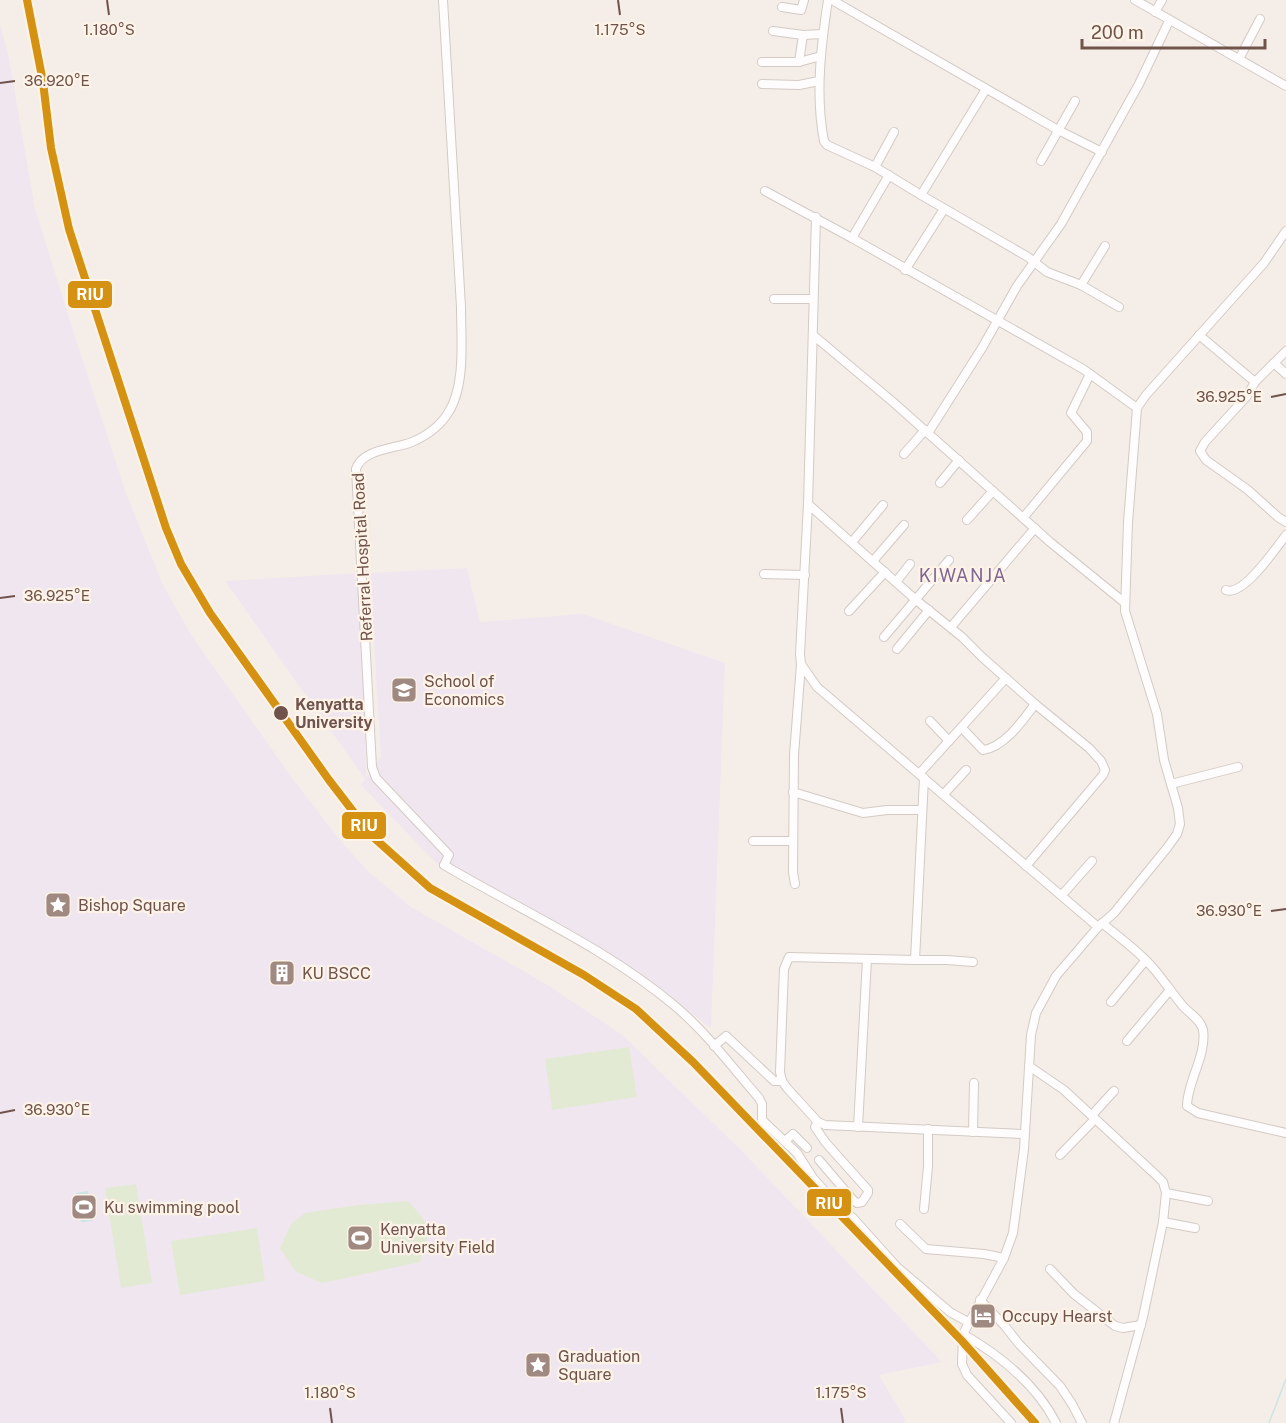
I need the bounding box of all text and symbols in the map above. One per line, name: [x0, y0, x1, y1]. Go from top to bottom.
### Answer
scale bar: [1082, 12, 1265, 50]
text: 1.180°S: [83, 21, 135, 38]
text: 1.175°S: [594, 21, 646, 38]
text: 200 m: [1091, 22, 1144, 43]
text: 36.920°E: [24, 72, 90, 89]
line badge: RIU: [67, 280, 113, 309]
text: RIU: [76, 285, 104, 304]
text: 36.925°E: [1196, 388, 1262, 405]
street label: Referral Hospital Road: [349, 472, 376, 642]
district label: KIWANJA: [919, 565, 1007, 586]
text: 36.925°E: [24, 587, 90, 604]
place label: School of Economics: [424, 672, 504, 709]
school or university icon: School of Economics: [389, 675, 419, 705]
place label: Kenyatta University: [295, 695, 373, 732]
marker: Kenyatta University: [272, 704, 290, 722]
line badge: RIU: [341, 811, 387, 840]
text: RIU: [350, 816, 378, 835]
place icon: Bishop Square: [43, 890, 73, 920]
place label: Bishop Square: [78, 896, 186, 915]
text: 36.930°E: [1196, 902, 1262, 919]
building icon: KU BSCC: [267, 958, 297, 988]
place label: KU BSCC: [302, 964, 371, 983]
text: 36.930°E: [24, 1101, 90, 1118]
line badge: RIU: [806, 1188, 852, 1217]
sports icon: Ku swimming pool: [69, 1192, 99, 1222]
text: RIU: [815, 1194, 843, 1213]
place label: Ku swimming pool: [104, 1198, 240, 1217]
place label: Kenyatta University Field: [380, 1220, 495, 1257]
sports icon: Kenyatta University Field: [345, 1223, 375, 1253]
hotel icon: Occupy Hearst: [968, 1301, 998, 1331]
place label: Occupy Hearst: [1002, 1307, 1112, 1326]
place label: Graduation Square: [558, 1347, 640, 1384]
place icon: Graduation Square: [523, 1350, 553, 1380]
text: 1.180°S: [304, 1384, 356, 1401]
text: 1.175°S: [815, 1384, 867, 1401]

